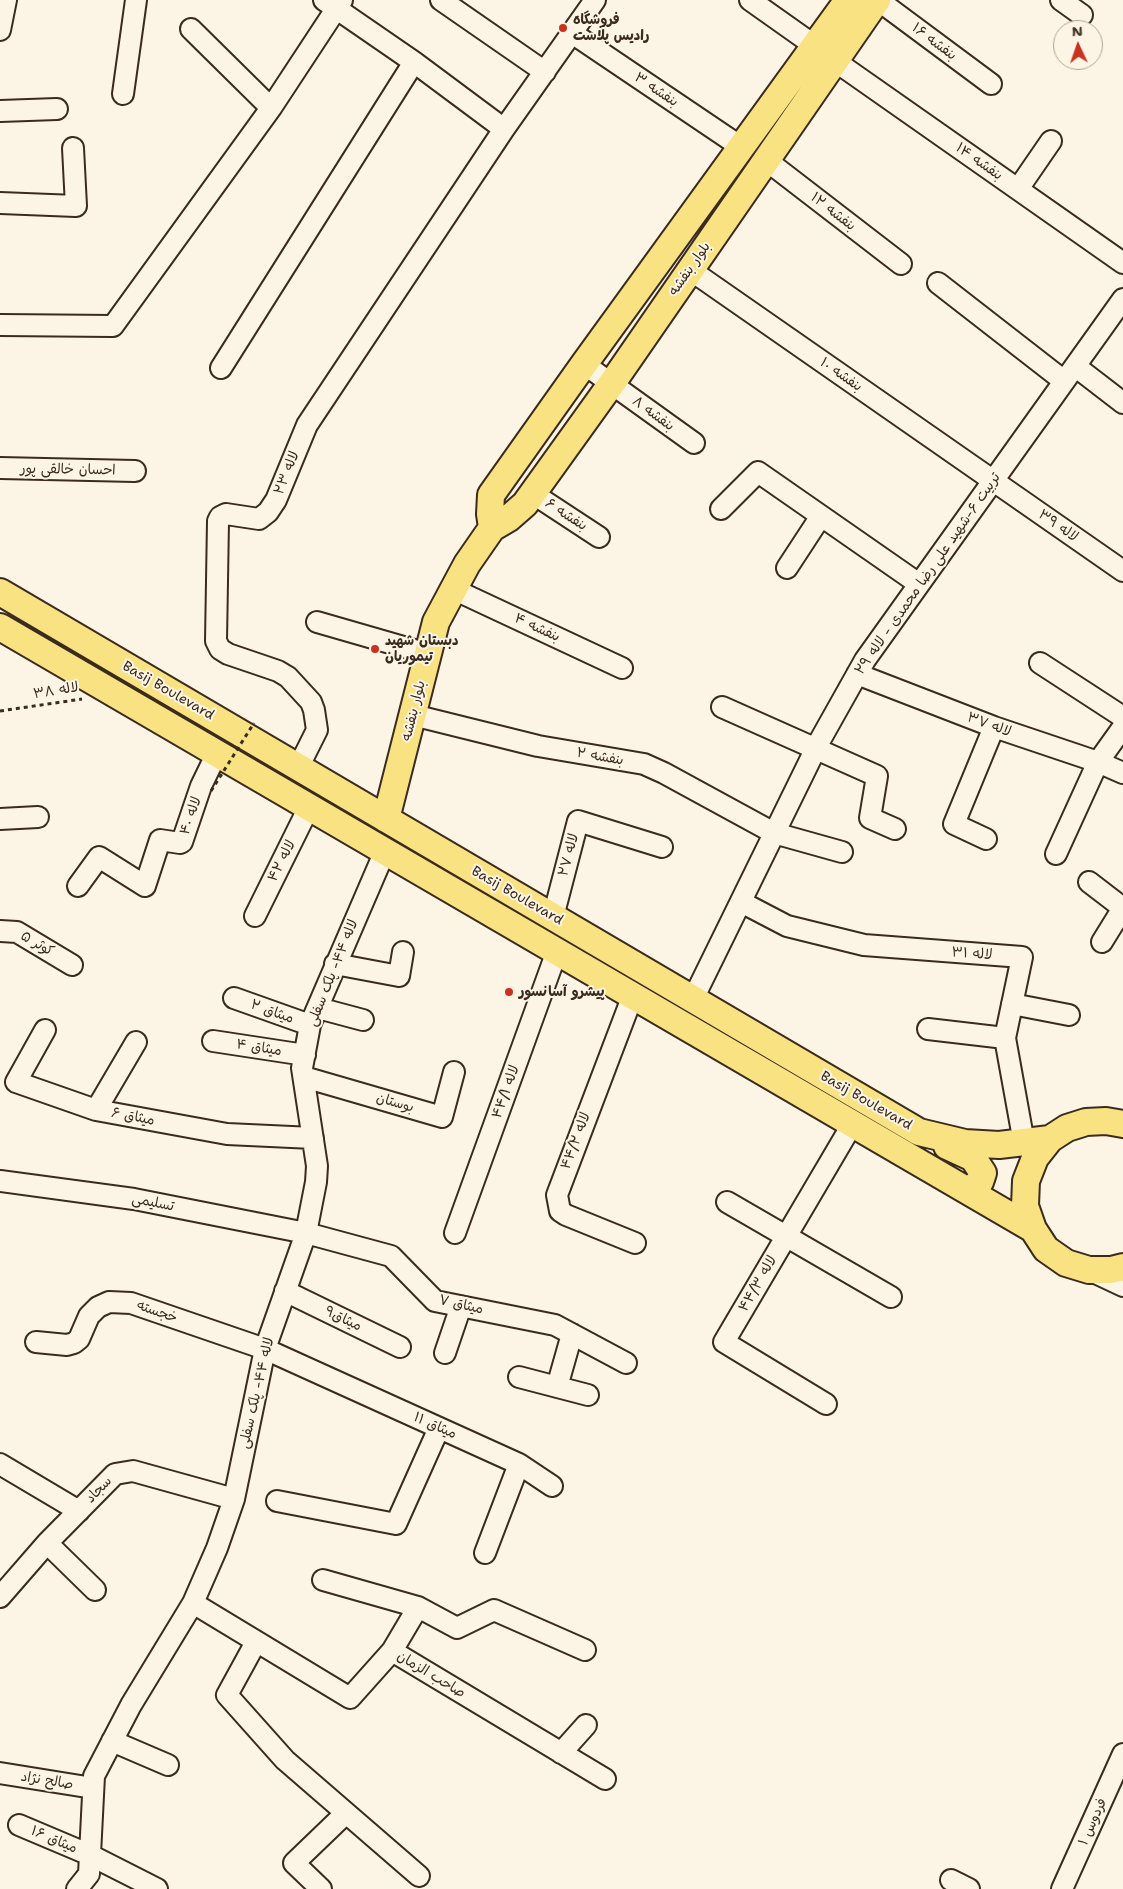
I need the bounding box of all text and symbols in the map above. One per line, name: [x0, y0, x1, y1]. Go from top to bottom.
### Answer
place label: فروشگاه رادیس پلاست: [573, 12, 649, 44]
street label: بنفشه ۱۶: [908, 20, 960, 64]
north arrow: [1053, 20, 1103, 70]
marker: فروشگاه رادیس پلاست: [557, 22, 569, 34]
text: N: [1071, 22, 1083, 40]
street label: بنفشه ۳: [631, 69, 681, 111]
street label: بنفشه ۱۴: [952, 140, 1006, 184]
street label: بنفشه ۱۲: [807, 189, 859, 235]
street label: بلوار بنفشه: [665, 239, 715, 299]
street label: بنفشه ۱۰: [817, 354, 865, 396]
street label: بنفشه ۸: [629, 393, 677, 435]
street label: لاله ۲۳: [271, 449, 303, 497]
street label: احسان خالقی پور: [20, 461, 116, 479]
street label: تربیت ۶-شهید علی رضا محمدی - لاله ۲۹: [852, 470, 1004, 678]
street label: بنفشه ۶: [542, 495, 590, 535]
street label: لاله ۳۹: [1035, 506, 1081, 546]
street label: بنفشه ۴: [511, 610, 563, 646]
place label: دبستان شهید تیموریان: [385, 633, 458, 666]
marker: دبستان شهید تیموریان: [369, 643, 381, 655]
street label: Basij Boulevard: [119, 658, 217, 724]
street label: لاله ۳۸: [32, 679, 80, 703]
street label: بلوار بنفشه: [398, 679, 430, 743]
street label: لاله ۳۷: [965, 709, 1013, 741]
street label: بنفشه ۲: [575, 745, 625, 769]
street label: لاله ۴۰: [177, 795, 205, 837]
street label: لاله ۲۷: [555, 832, 583, 878]
street label: لاله ۴۲: [264, 837, 300, 885]
street label: Basij Boulevard: [468, 863, 566, 929]
street label: لاله ۴۴- پلک سفلی: [304, 917, 362, 1029]
street label: کوثر ۵: [17, 928, 57, 960]
street label: لاله ۳۱: [951, 944, 993, 964]
place label: پیشرو آسانسور: [519, 984, 604, 1000]
marker: پیشرو آسانسور: [503, 986, 515, 998]
street label: میثاق ۲: [248, 996, 296, 1028]
street label: میثاق ۴: [235, 1036, 283, 1060]
street label: لاله ۴۴/۱: [489, 1063, 523, 1121]
street label: Basij Boulevard: [817, 1068, 915, 1134]
street label: بوستان: [374, 1090, 416, 1116]
street label: میثاق ۶: [110, 1105, 156, 1129]
street label: لاله ۴۴/۲: [557, 1110, 595, 1172]
street label: تسلیمی: [130, 1191, 176, 1215]
street label: لاله ۴۴/۳: [735, 1253, 781, 1315]
street label: میثاق ۷: [437, 1292, 485, 1318]
street label: خجسته: [134, 1297, 180, 1327]
street label: میثاق۹: [322, 1303, 364, 1335]
street label: لاله ۴۴- پلک سفلی: [236, 1336, 278, 1450]
street label: میثاق ۱۱: [411, 1409, 459, 1443]
street label: سجاد: [82, 1473, 116, 1507]
street label: صاحب الزمان: [394, 1648, 468, 1702]
street label: صالح نژاد: [19, 1769, 75, 1793]
street label: فردوس ۱: [1075, 1796, 1111, 1848]
street label: میثاق ۱۶: [28, 1823, 80, 1857]

